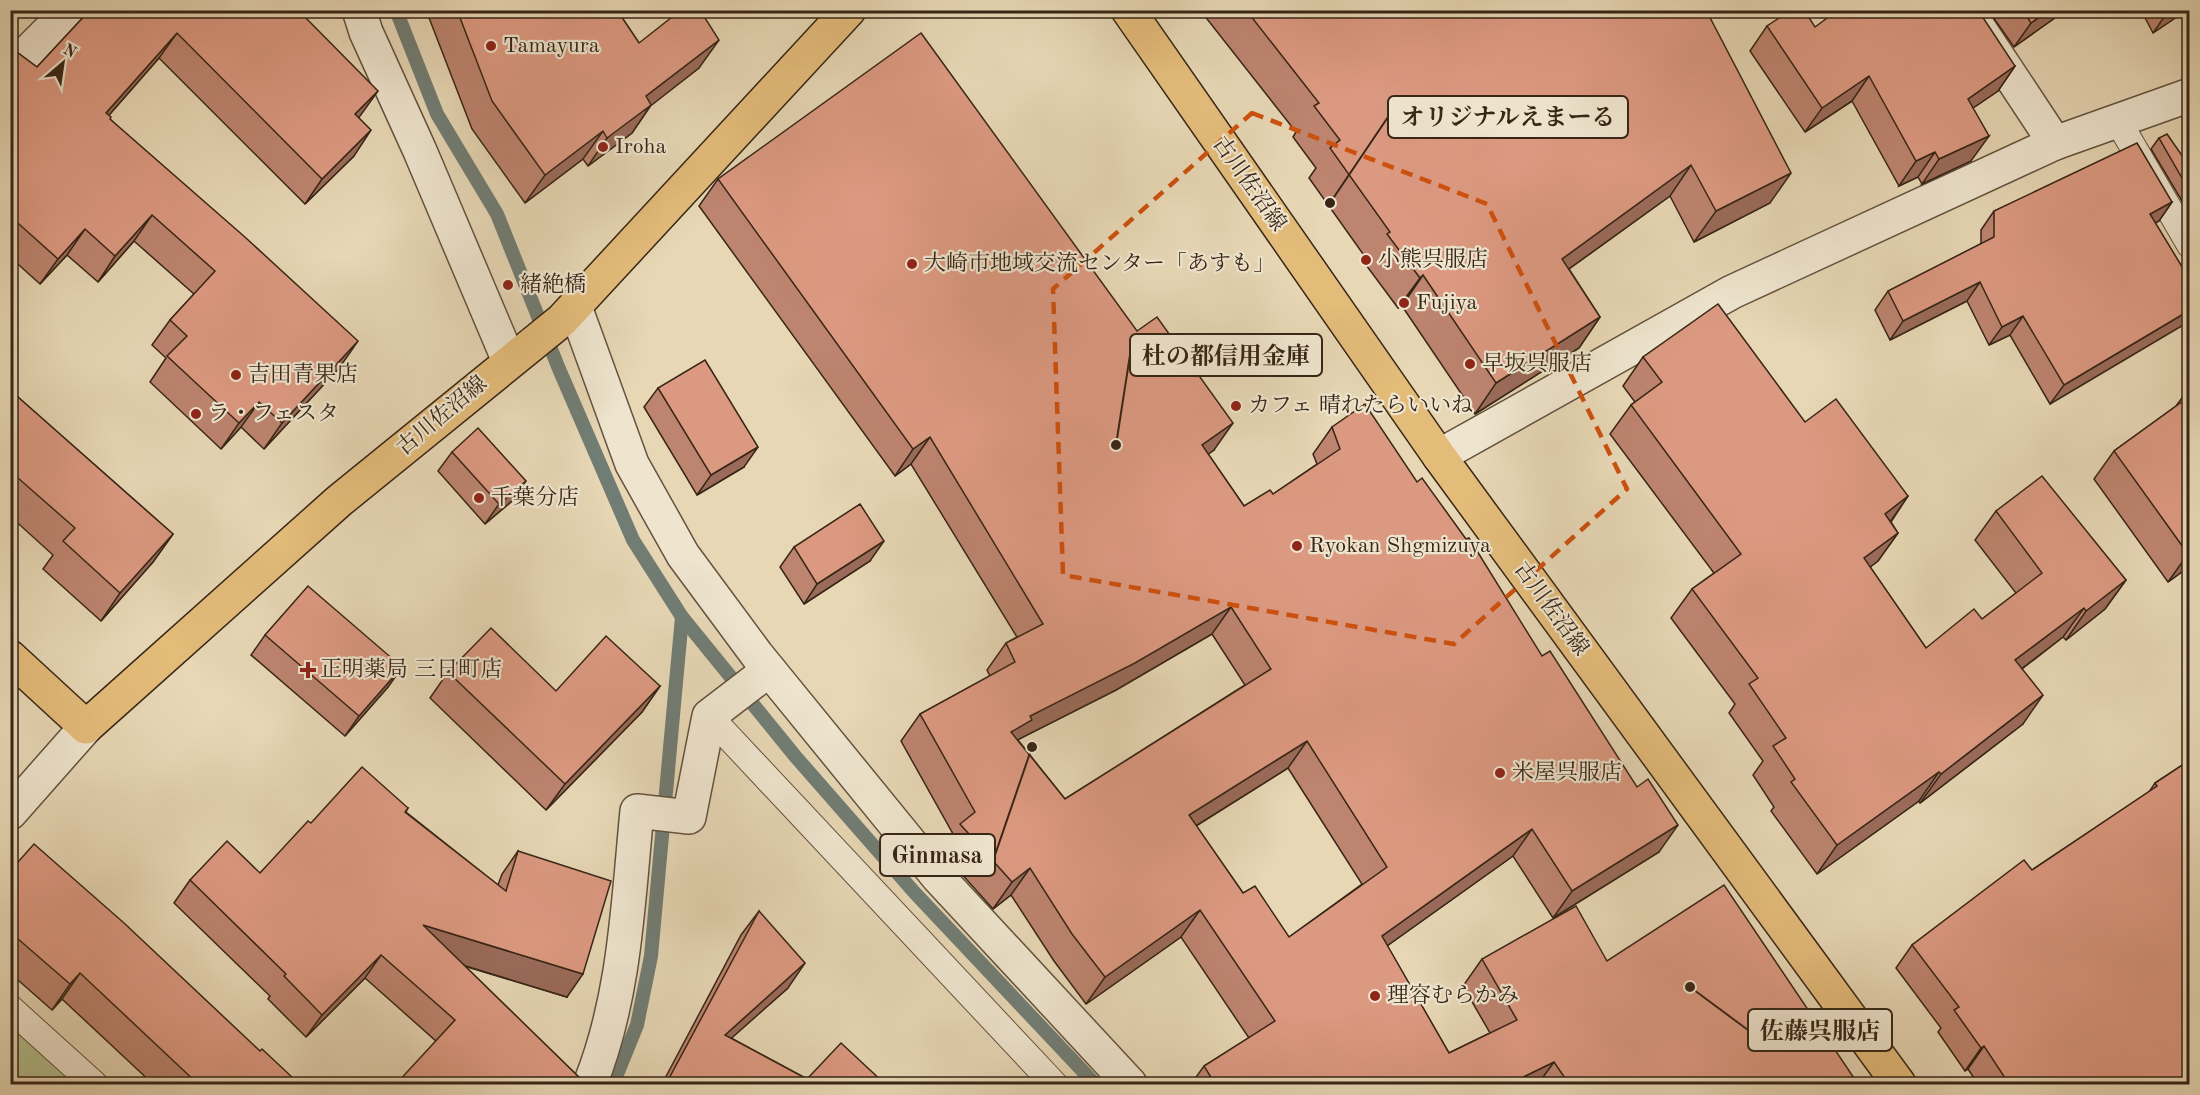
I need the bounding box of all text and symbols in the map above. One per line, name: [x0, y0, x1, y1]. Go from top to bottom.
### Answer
north arrow: [33, 33, 93, 93]
place label: Tamayura: [503, 35, 600, 57]
marker: Tamayura: [484, 39, 498, 53]
text: N: [60, 42, 79, 62]
callout: オリジナルえまーる: [1388, 96, 1628, 138]
text: オリジナルえまーる: [1401, 105, 1615, 131]
street label: 古川佐沼線: [1208, 131, 1291, 235]
place label: Iroha: [615, 136, 667, 158]
marker: Iroha: [596, 140, 610, 154]
place label: 小熊呉服店: [1378, 247, 1488, 271]
place label: 大崎市地域交流センター「あすも」: [924, 251, 1275, 275]
marker: 小熊呉服店: [1359, 253, 1373, 267]
marker: 大崎市地域交流センター「あすも」: [905, 257, 919, 271]
place label: 緒絶橋: [520, 272, 586, 296]
marker: 緒絶橋: [501, 278, 515, 292]
place label: Fujiya: [1416, 292, 1478, 314]
marker: Fujiya: [1397, 296, 1411, 310]
callout: 杜の都信用金庫: [1130, 334, 1322, 376]
text: 杜の都信用金庫: [1142, 343, 1310, 370]
place label: 早坂呉服店: [1482, 351, 1592, 375]
marker: 早坂呉服店: [1463, 357, 1477, 371]
place label: 吉田青果店: [248, 362, 358, 386]
marker: 吉田青果店: [229, 368, 243, 382]
street label: 古川佐沼線: [392, 371, 491, 460]
place label: カフェ 晴れたらいいね: [1248, 393, 1473, 417]
marker: カフェ 晴れたらいいね: [1229, 399, 1243, 413]
place label: ラ・フェスタ: [208, 403, 339, 425]
marker: ラ・フェスタ: [189, 407, 203, 421]
place label: 千葉分店: [491, 485, 579, 509]
marker: 千葉分店: [472, 491, 486, 505]
place label: Ryokan Shgmizuya: [1309, 535, 1491, 557]
marker: Ryokan Shgmizuya: [1290, 539, 1304, 553]
street label: 古川佐沼線: [1510, 557, 1594, 660]
place label: 正明薬局 三日町店: [320, 657, 502, 681]
marker: 正明薬局 三日町店: [301, 663, 315, 677]
place label: 米屋呉服店: [1512, 760, 1622, 784]
marker: 米屋呉服店: [1493, 766, 1507, 780]
callout: Ginmasa: [880, 834, 995, 876]
text: Ginmasa: [891, 845, 983, 869]
place label: 理容むらかみ: [1387, 983, 1519, 1007]
marker: 理容むらかみ: [1368, 989, 1382, 1003]
callout: 佐藤呉服店: [1748, 1009, 1892, 1051]
text: 佐藤呉服店: [1760, 1018, 1880, 1045]

